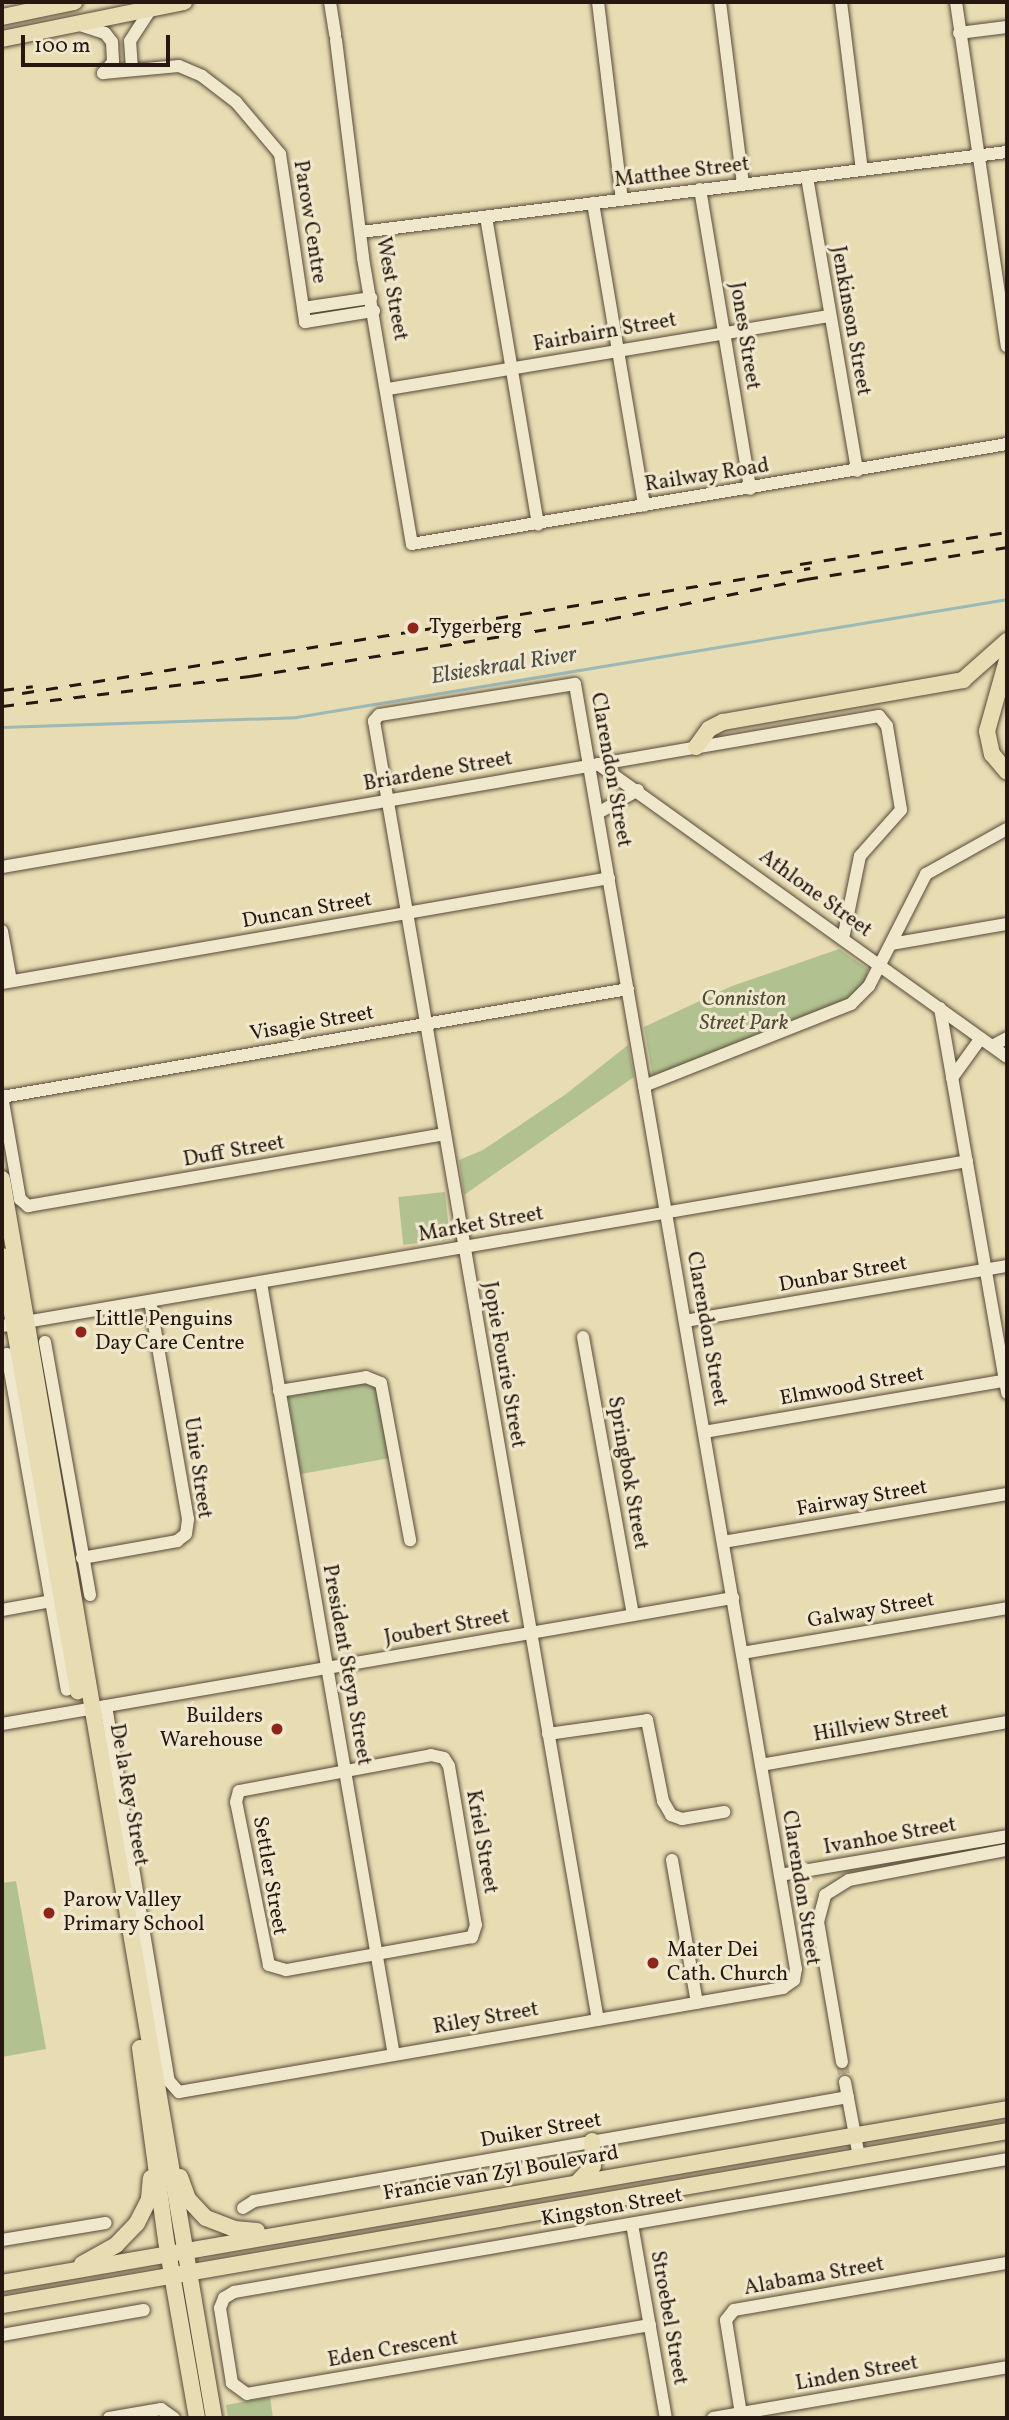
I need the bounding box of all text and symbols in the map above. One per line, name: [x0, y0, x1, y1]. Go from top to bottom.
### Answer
scale bar: [24, 21, 173, 65]
text: 100 m: [34, 32, 91, 61]
street label: Matthee Street: [613, 152, 751, 194]
street label: Parow Centre: [287, 158, 331, 286]
street label: West Street: [369, 235, 413, 343]
street label: Jenkinson Street: [824, 244, 876, 398]
street label: Jones Street: [723, 280, 765, 392]
street label: Fairbairn Street: [531, 308, 679, 358]
street label: Railway Road: [643, 454, 771, 498]
place label: Tygerberg: [429, 615, 522, 641]
marker: Tygerberg: [403, 618, 423, 638]
water label: Elsieskraal River: [429, 641, 579, 691]
street label: Clarendon Street: [584, 691, 636, 849]
street label: Briardene Street: [361, 746, 515, 798]
street label: Athlone Street: [754, 845, 876, 943]
street label: Duncan Street: [240, 887, 374, 935]
park label: Conniston Street Park: [700, 987, 788, 1037]
street label: Visagie Street: [248, 1001, 376, 1047]
street label: Duff Street: [182, 1131, 286, 1173]
street label: Market Street: [417, 1202, 545, 1248]
street label: Clarendon Street: [680, 1250, 732, 1408]
street label: Dunbar Street: [777, 1251, 909, 1299]
street label: Jopie Fourie Street: [476, 1280, 530, 1450]
place label: Little Penguins Day Care Centre: [95, 1307, 245, 1357]
marker: Little Penguins Day Care Centre: [73, 1324, 89, 1340]
street label: Elmwood Street: [778, 1362, 926, 1412]
street label: Springbok Street: [601, 1394, 653, 1552]
street label: Unie Street: [177, 1416, 217, 1520]
street label: Fairway Street: [794, 1475, 930, 1523]
street label: President Steyn Street: [316, 1562, 376, 1768]
street label: Galway Street: [805, 1587, 937, 1635]
street label: Joubert Street: [382, 1605, 512, 1651]
street label: Hillview Street: [811, 1700, 951, 1748]
place label: Builders Warehouse: [160, 1704, 263, 1754]
marker: Builders Warehouse: [269, 1721, 285, 1737]
street label: De la Rey Street: [103, 1722, 153, 1868]
street label: Kriel Street: [459, 1788, 503, 1896]
street label: Clarendon Street: [775, 1809, 825, 1967]
street label: Ivanhoe Street: [822, 1813, 958, 1861]
street label: Settler Street: [246, 1815, 292, 1937]
place label: Parow Valley Primary School: [63, 1888, 205, 1938]
marker: Parow Valley Primary School: [41, 1905, 57, 1921]
place label: Mater Dei Cath. Church: [667, 1938, 788, 1988]
marker: Mater Dei Cath. Church: [645, 1955, 661, 1971]
street label: Riley Street: [431, 1997, 541, 2041]
street label: Duiker Street: [478, 2108, 604, 2154]
street label: Francie van Zyl Boulevard: [381, 2141, 621, 2207]
street label: Kingston Street: [539, 2183, 685, 2233]
street label: Stroebel Street: [644, 2249, 692, 2387]
street label: Alabama Street: [742, 2252, 886, 2302]
street label: Eden Crescent: [326, 2326, 460, 2374]
street label: Linden Street: [794, 2351, 920, 2397]

